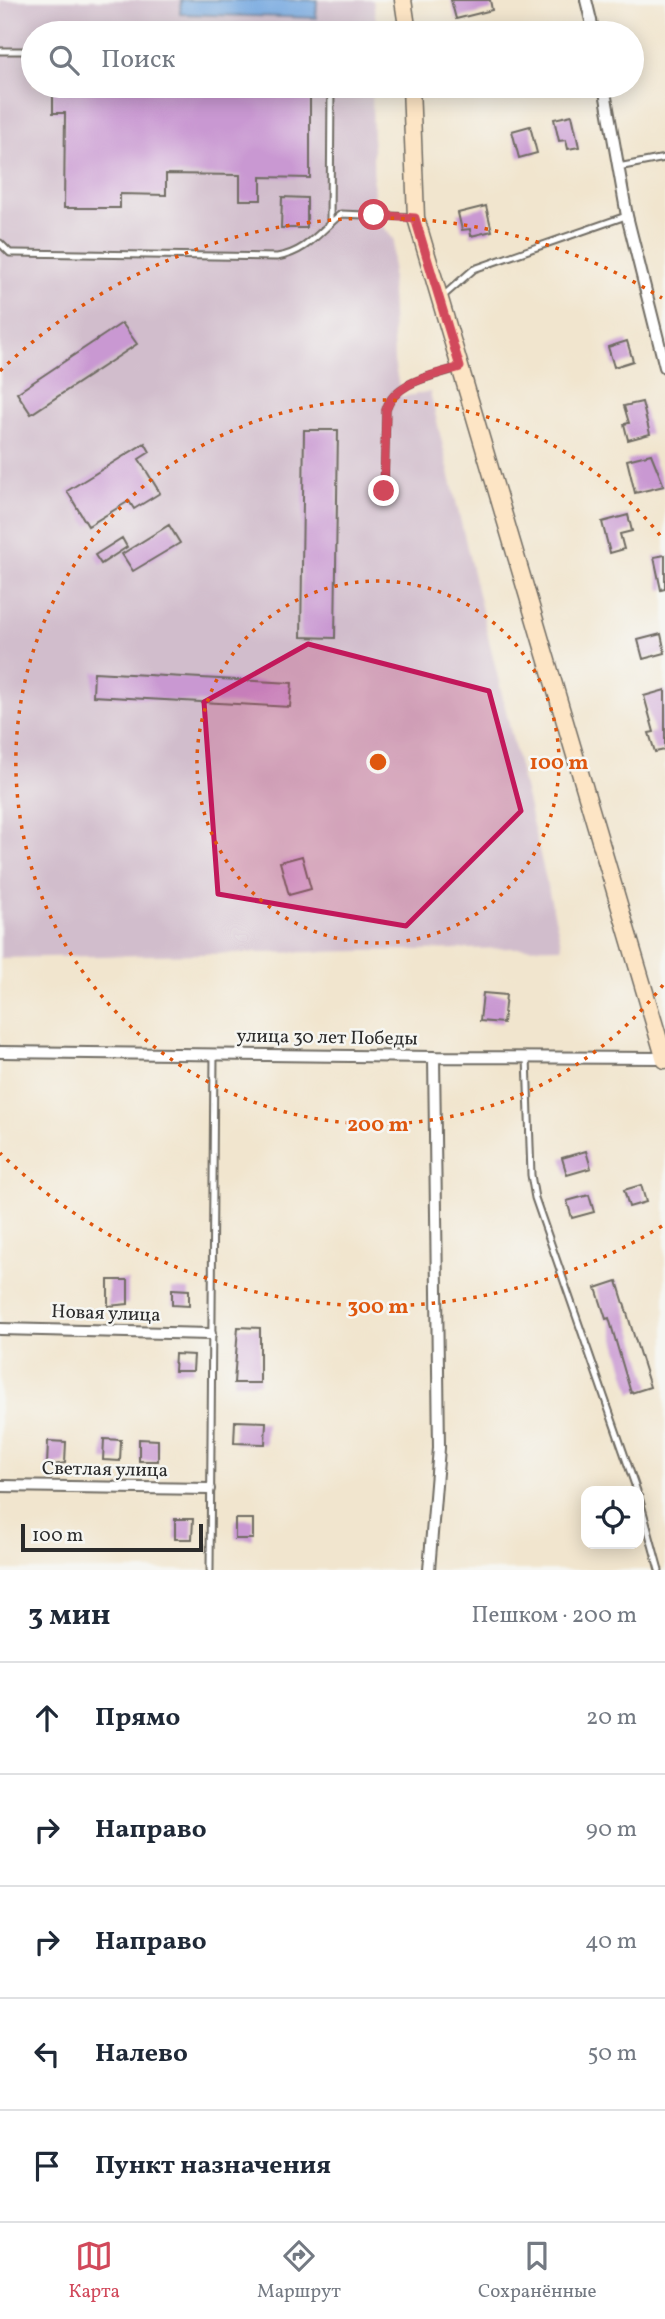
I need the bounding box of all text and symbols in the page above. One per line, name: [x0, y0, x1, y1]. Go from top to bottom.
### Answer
search box: [21, 21, 644, 98]
icon: search: [45, 41, 83, 79]
text: Поиск: [101, 42, 175, 78]
route start: [358, 199, 389, 230]
route end: [368, 475, 399, 506]
text: 100 m: [529, 749, 589, 778]
centre of rings: [366, 750, 390, 774]
street label: улица 30 лет Победы: [236, 1023, 418, 1053]
text: 200 m: [347, 1111, 409, 1140]
text: 300 m: [348, 1293, 408, 1322]
street label: Новая улица: [51, 1299, 161, 1329]
street label: Светлая улица: [42, 1456, 168, 1484]
map controls: [581, 1486, 644, 1549]
button: locate: [581, 1486, 644, 1549]
scale bar: [21, 1521, 203, 1553]
text: 100 m: [32, 1523, 83, 1549]
text: 3 мин: [28, 1595, 111, 1637]
text: Пешком · 200 m: [471, 1600, 637, 1632]
icon: ahead: [28, 1699, 66, 1737]
text: Прямо: [95, 1700, 180, 1736]
text: 20 m: [586, 1702, 637, 1734]
icon: right: [28, 1811, 66, 1849]
text: Направо: [95, 1812, 207, 1848]
text: 90 m: [586, 1814, 637, 1846]
icon: right: [28, 1923, 66, 1961]
text: Направо: [95, 1924, 207, 1960]
text: 40 m: [585, 1926, 637, 1958]
icon: left: [28, 2035, 66, 2073]
text: Налево: [95, 2036, 188, 2072]
text: 50 m: [588, 2038, 637, 2070]
icon: arrive: [28, 2147, 66, 2185]
text: Пункт назначения: [95, 2148, 331, 2184]
tab: Карта: [69, 2237, 120, 2305]
tab: Маршрут: [257, 2237, 341, 2305]
tab: Сохранённые: [478, 2237, 596, 2305]

